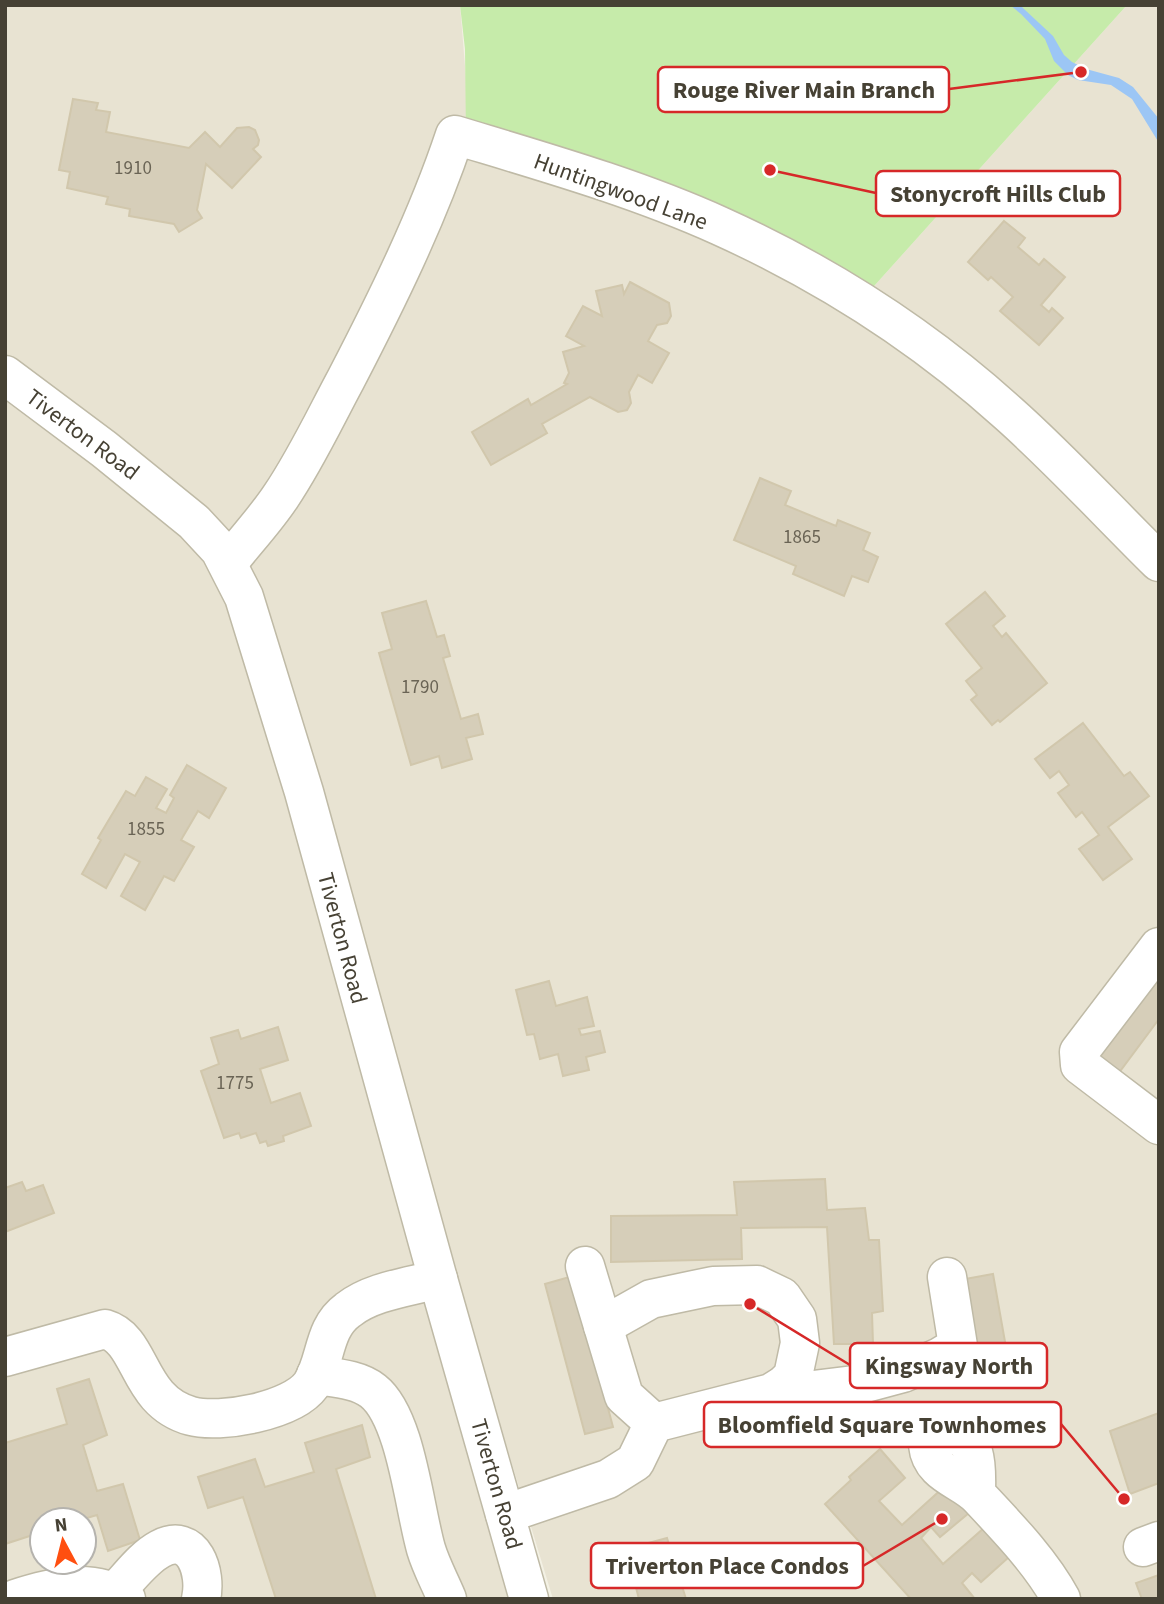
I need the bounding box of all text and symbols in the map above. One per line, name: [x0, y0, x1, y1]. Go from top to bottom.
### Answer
callout: Rouge River Main Branch: [658, 67, 949, 112]
text: Rouge River Main Branch: [673, 73, 935, 108]
street label: Huntingwood Lane: [529, 145, 713, 238]
house number: 1910: [114, 155, 152, 182]
callout: Stonycroft Hills Club: [876, 171, 1120, 216]
text: Stonycroft Hills Club: [890, 177, 1106, 212]
street label: Tiverton Road: [19, 381, 146, 488]
house number: 1865: [783, 524, 821, 551]
house number: 1790: [401, 674, 439, 701]
house number: 1855: [127, 816, 165, 843]
street label: Tiverton Road: [309, 869, 376, 1007]
house number: 1775: [216, 1070, 254, 1097]
callout: Kingsway North: [850, 1343, 1047, 1388]
text: Kingsway North: [865, 1349, 1033, 1384]
callout: Bloomfield Square Townhomes: [704, 1402, 1061, 1447]
text: Bloomfield Square Townhomes: [718, 1408, 1046, 1443]
street label: Tiverton Road: [462, 1415, 531, 1553]
north arrow: [28, 1506, 98, 1576]
text: N: [53, 1511, 69, 1540]
callout: Triverton Place Condos: [591, 1543, 863, 1588]
text: Triverton Place Condos: [605, 1549, 849, 1584]

